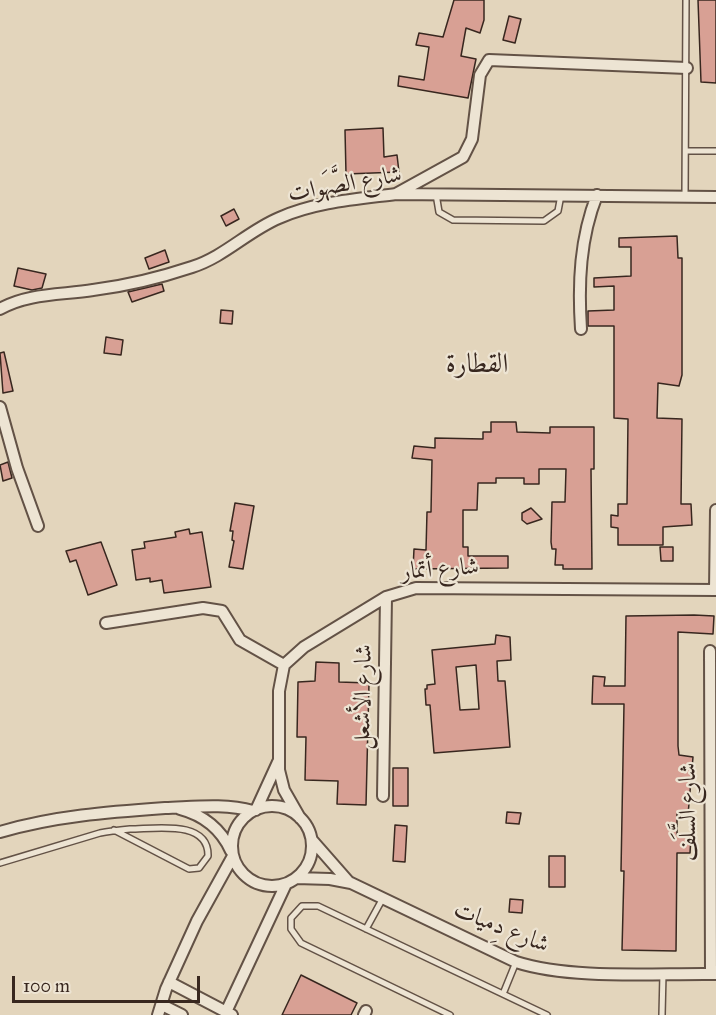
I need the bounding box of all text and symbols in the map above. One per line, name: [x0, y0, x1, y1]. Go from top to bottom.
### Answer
street label: شارع الصَّهَوات: [286, 161, 404, 209]
district label: القطارة: [446, 349, 508, 381]
street label: شارع أتمار: [400, 553, 480, 587]
street label: شارع الأشعل: [349, 644, 379, 750]
street label: شارع السَّلَف: [675, 763, 703, 861]
street label: شارع دِميات: [449, 896, 553, 960]
scale bar: [15, 964, 202, 1002]
text: 100 m: [23, 975, 70, 997]

